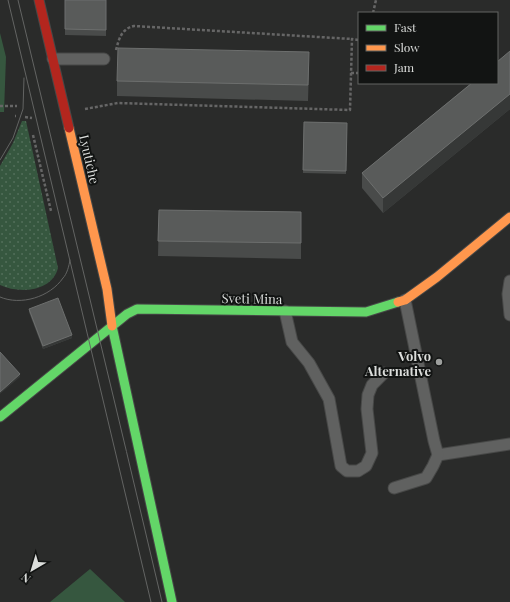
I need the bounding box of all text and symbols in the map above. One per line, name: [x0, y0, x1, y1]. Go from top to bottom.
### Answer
legend: [358, 12, 498, 84]
text: Fast: [394, 19, 417, 35]
text: Slow: [394, 39, 420, 55]
text: Jam: [393, 59, 415, 75]
street label: Lyutiche: [76, 133, 104, 186]
street label: Sveti Mina: [221, 289, 283, 307]
place label: Volvo Alternative: [364, 347, 431, 379]
marker: Volvo Alternative: [434, 357, 444, 367]
north arrow: [12, 550, 52, 590]
text: N: [18, 570, 33, 587]

